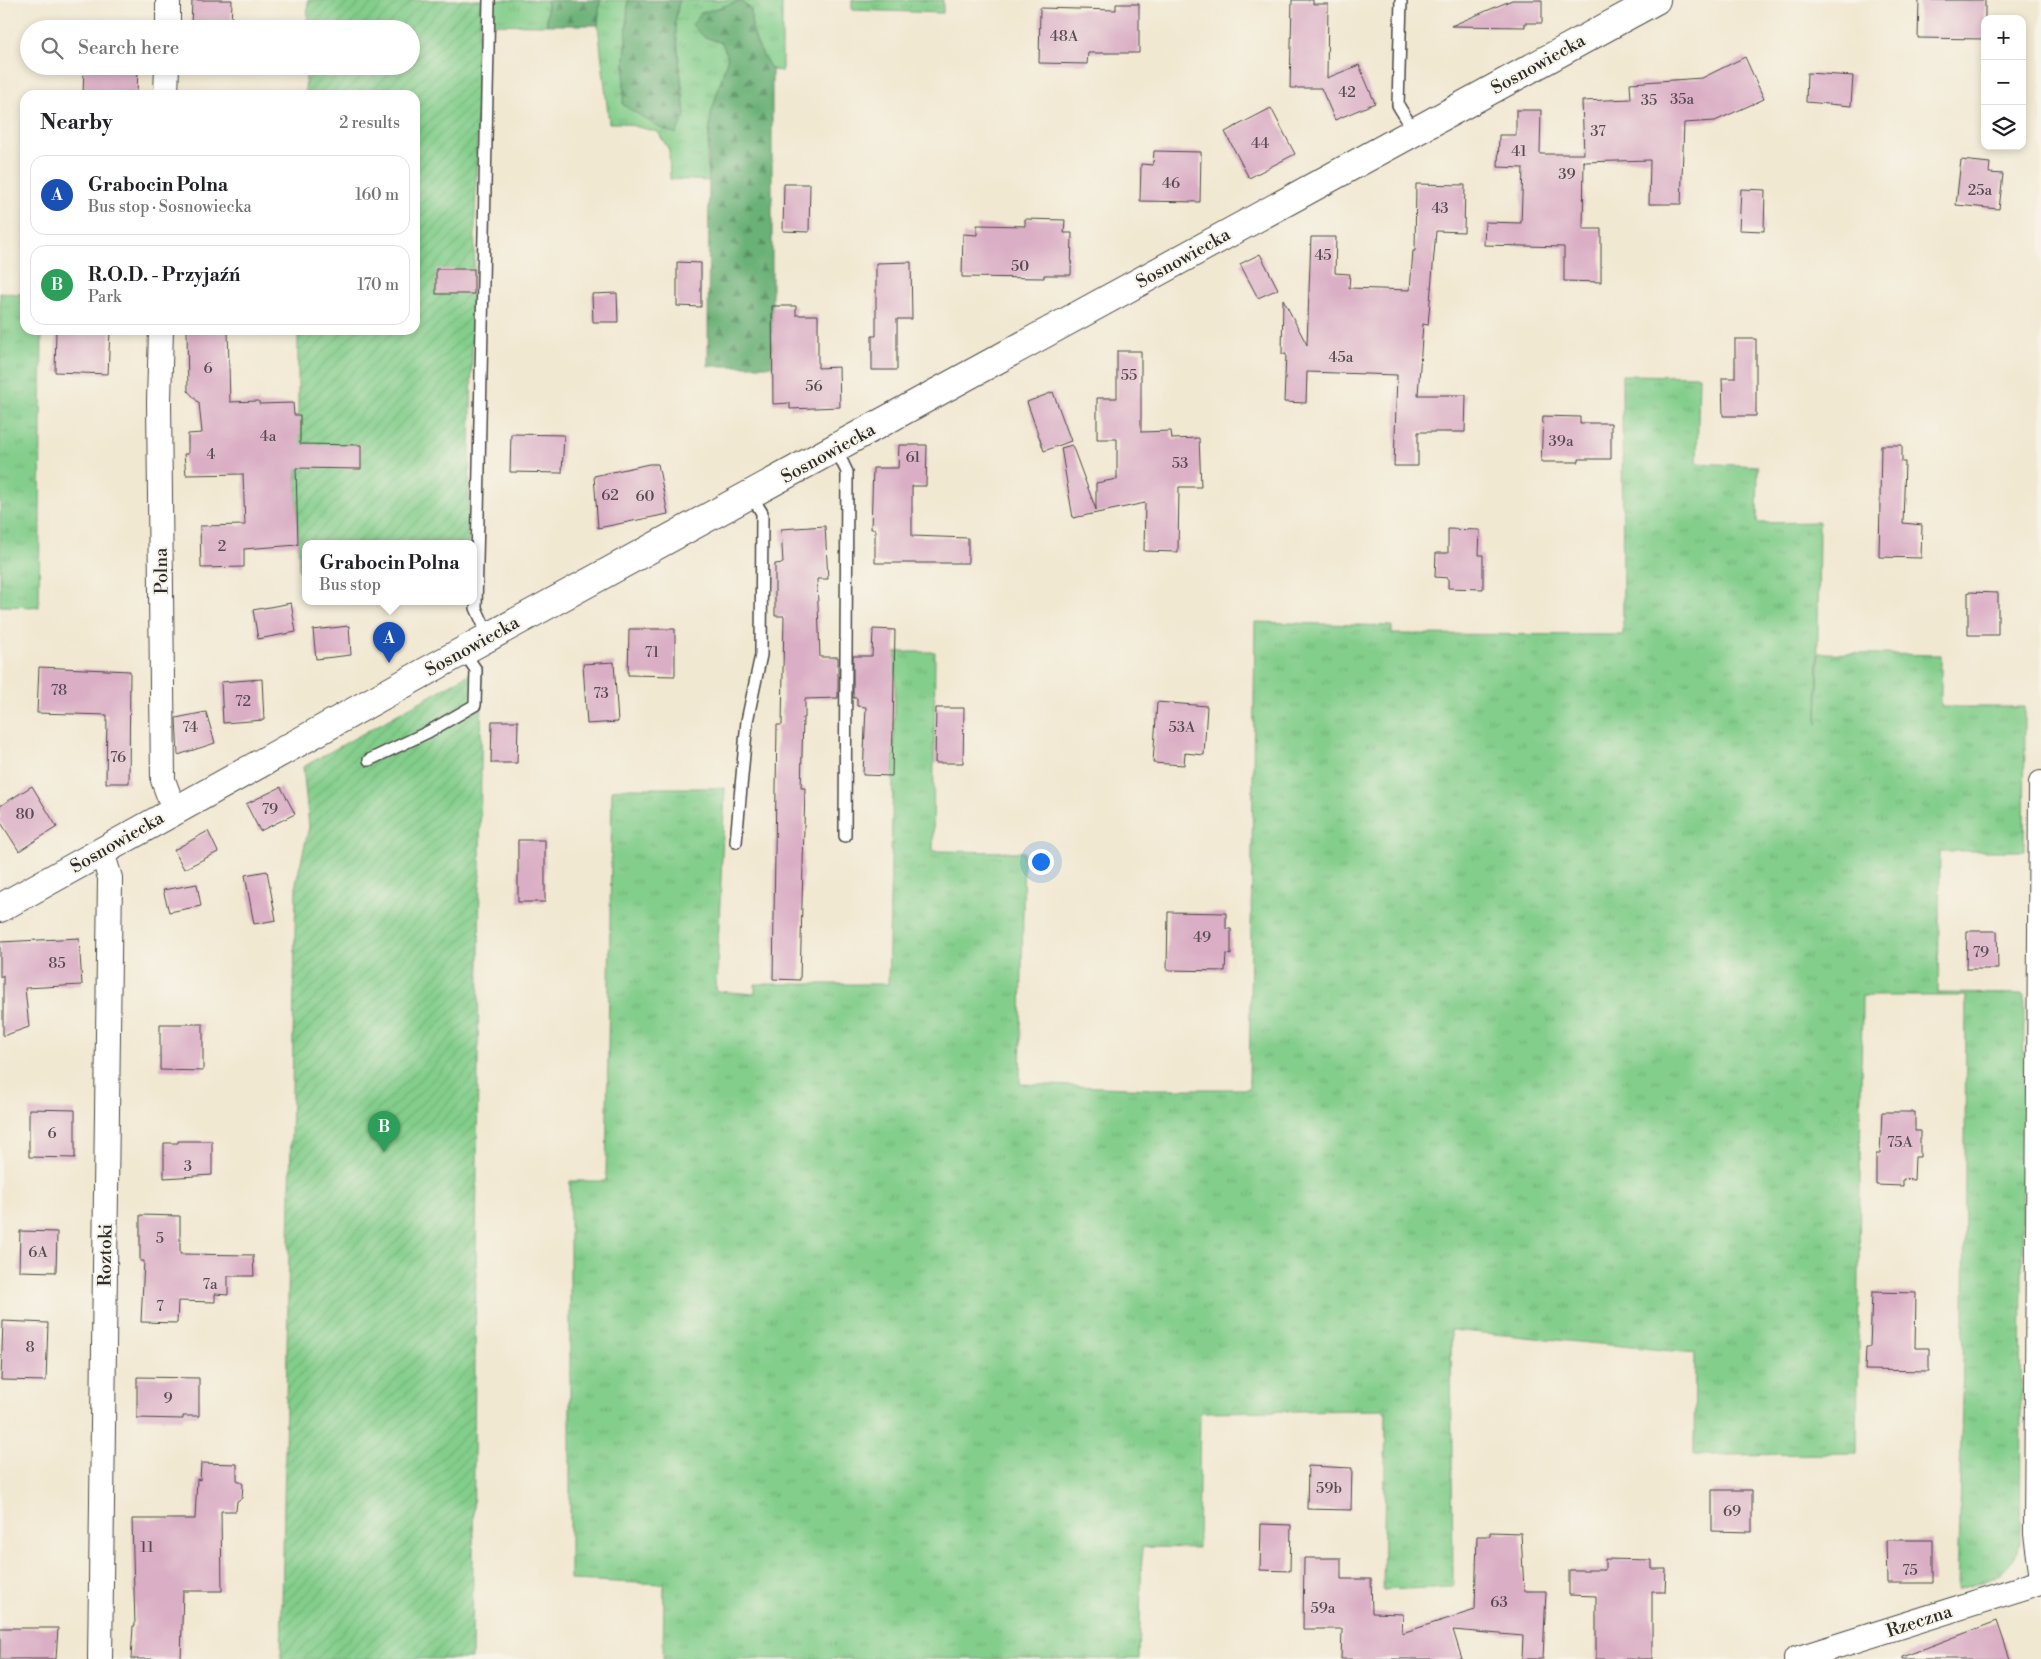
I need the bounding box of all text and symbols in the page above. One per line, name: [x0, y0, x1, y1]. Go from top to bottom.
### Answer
map controls: [1981, 15, 2026, 150]
button: +: [1981, 15, 2026, 60]
search box: [20, 20, 420, 75]
house number: 48A: [1050, 27, 1079, 46]
street label: Sosnowiecka: [1487, 29, 1590, 100]
icon: search: [38, 34, 66, 62]
text: Search here: [78, 36, 179, 60]
button: −: [1981, 60, 2026, 105]
house number: 42: [1338, 83, 1356, 102]
house number: 35a: [1670, 90, 1694, 109]
house number: 35: [1641, 91, 1657, 110]
button: layers: [1981, 105, 2026, 150]
text: Nearby: [40, 110, 113, 136]
text: 2 results: [339, 113, 400, 133]
house number: 37: [1590, 122, 1606, 141]
house number: 44: [1251, 134, 1269, 153]
house number: 41: [1511, 142, 1527, 161]
house number: 39: [1558, 165, 1576, 184]
text: Grabocin Polna: [88, 173, 228, 197]
house number: 46: [1162, 174, 1180, 193]
house number: 25a: [1968, 181, 1993, 200]
text: A: [51, 185, 63, 205]
text: 160 m: [355, 185, 399, 205]
text: Bus stop · Sosnowiecka: [88, 197, 252, 217]
house number: 43: [1431, 199, 1449, 218]
street label: Sosnowiecka: [1132, 223, 1235, 294]
house number: 45: [1314, 246, 1332, 265]
house number: 50: [1011, 257, 1029, 276]
text: R.O.D. - Przyjaźń: [88, 263, 241, 287]
text: B: [51, 275, 63, 295]
text: 170 m: [357, 275, 399, 295]
text: Park: [88, 287, 121, 307]
house number: 45a: [1329, 348, 1354, 367]
house number: 6: [203, 359, 213, 378]
house number: 55: [1121, 366, 1137, 385]
house number: 56: [805, 377, 823, 396]
street label: Sosnowiecka: [777, 418, 880, 489]
house number: 4a: [260, 427, 277, 446]
house number: 39a: [1549, 432, 1574, 451]
house number: 4: [207, 445, 216, 464]
house number: 61: [905, 448, 921, 467]
house number: 53: [1172, 454, 1188, 473]
house number: 62: [601, 486, 619, 505]
house number: 60: [635, 487, 655, 506]
house number: 2: [218, 537, 226, 556]
popup: [302, 540, 477, 605]
street label: Polna: [150, 547, 173, 594]
text: Grabocin Polna: [319, 551, 460, 575]
text: Bus stop: [319, 575, 381, 595]
street label: Sosnowiecka: [421, 611, 524, 682]
pin: A: [373, 622, 405, 663]
house number: 71: [645, 643, 660, 662]
house number: 78: [51, 681, 67, 700]
house number: 73: [593, 684, 609, 703]
house number: 72: [235, 692, 251, 711]
house number: 74: [182, 718, 198, 737]
house number: 53A: [1169, 718, 1196, 737]
house number: 76: [110, 748, 126, 767]
house number: 79: [262, 800, 278, 819]
house number: 80: [15, 805, 35, 824]
street label: Sosnowiecka: [66, 806, 169, 879]
your location: [1028, 849, 1054, 875]
house number: 49: [1193, 928, 1211, 947]
house number: 79: [1973, 943, 1989, 962]
house number: 85: [48, 954, 66, 973]
pin: B: [368, 1111, 400, 1152]
house number: 6: [47, 1124, 57, 1143]
house number: 75A: [1887, 1133, 1914, 1152]
house number: 3: [184, 1157, 192, 1176]
street label: Roztoki: [93, 1223, 118, 1287]
house number: 5: [156, 1229, 164, 1248]
house number: 6A: [28, 1243, 48, 1262]
house number: 7a: [202, 1275, 218, 1294]
house number: 7: [156, 1297, 164, 1316]
house number: 8: [25, 1338, 35, 1357]
house number: 9: [163, 1389, 173, 1408]
house number: 59b: [1316, 1479, 1342, 1498]
house number: 69: [1723, 1502, 1741, 1521]
house number: 11: [140, 1538, 154, 1557]
house number: 75: [1902, 1561, 1918, 1580]
house number: 63: [1490, 1593, 1508, 1612]
house number: 59a: [1311, 1599, 1336, 1618]
street label: Rzeczna: [1883, 1600, 1956, 1643]

